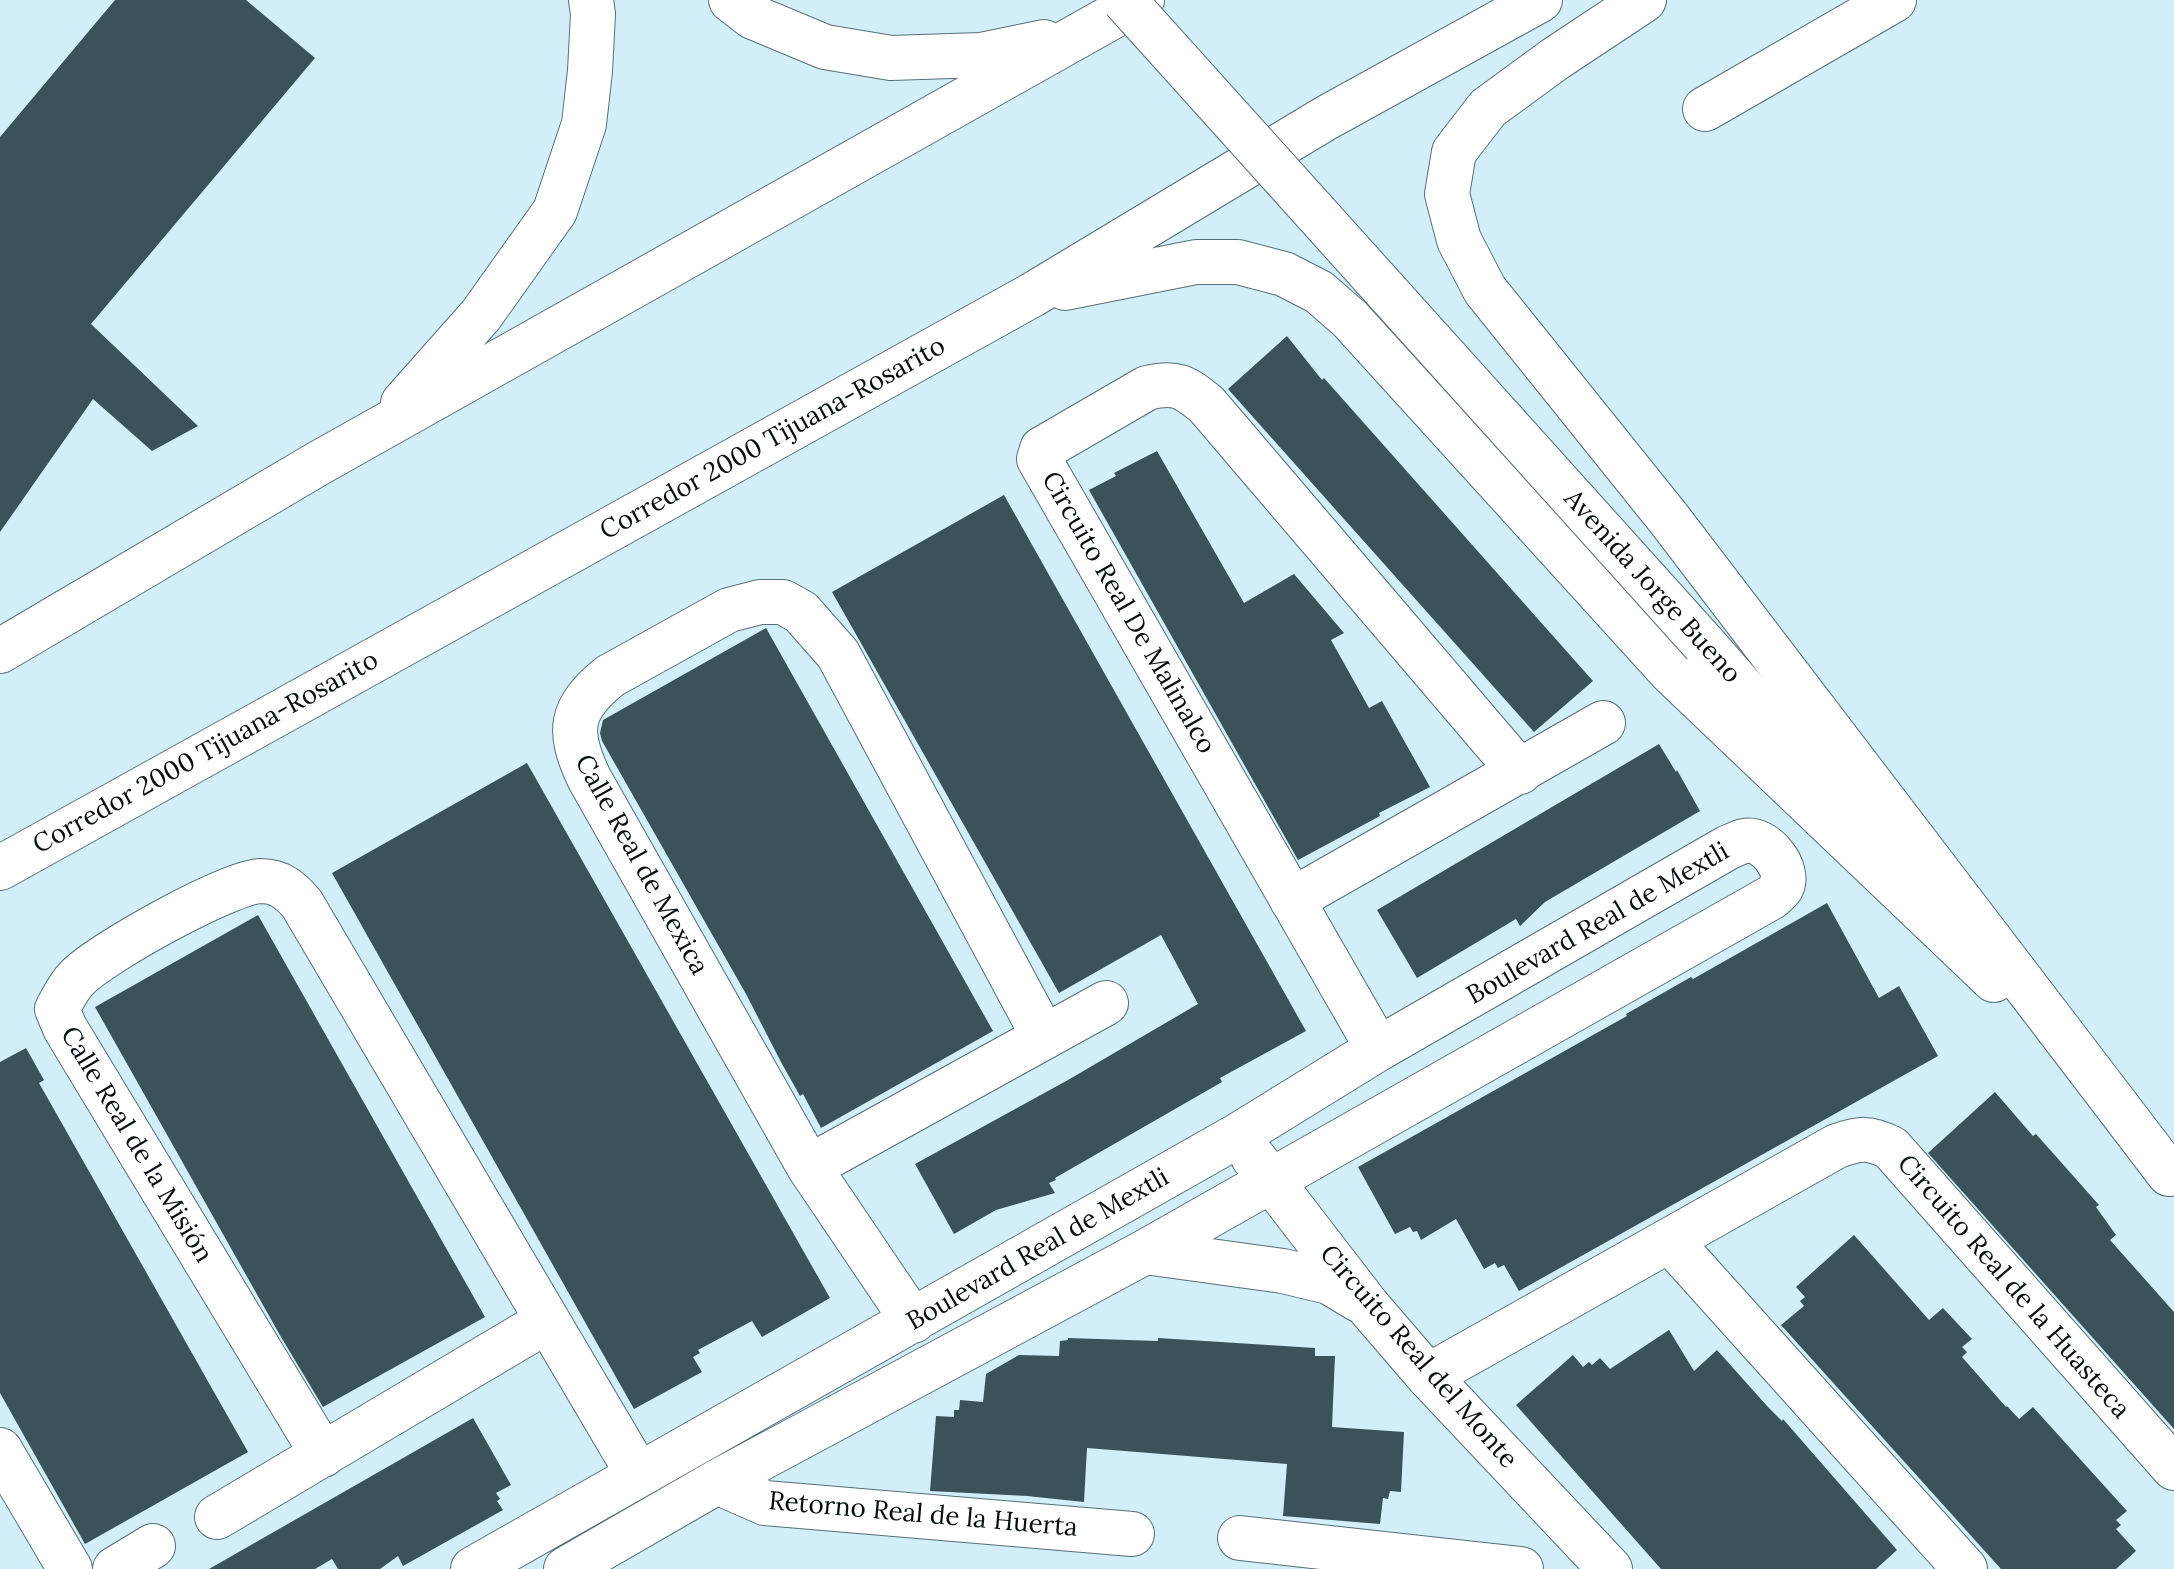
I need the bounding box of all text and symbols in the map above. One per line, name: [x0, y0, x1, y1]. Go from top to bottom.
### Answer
street label: Corredor 2000 Tijuana-Rosarito: [595, 331, 951, 547]
street label: Circuito Real De Malinalco: [1034, 466, 1222, 760]
street label: Avenida Jorge Bueno: [1557, 484, 1747, 690]
street label: Corredor 2000 Tijuana-Rosarito: [28, 645, 384, 861]
street label: Calle Real de Mexica: [568, 750, 714, 980]
street label: Boulevard Real de Mextli: [1461, 836, 1735, 1012]
street label: Calle Real de la Misión: [53, 1021, 219, 1269]
street label: Circuito Real de la Huasteca: [1890, 1149, 2136, 1425]
street label: Boulevard Real de Mextli: [901, 1162, 1175, 1338]
street label: Circuito Real del Monte: [1313, 1239, 1523, 1475]
street label: Retorno Real de la Huerta: [767, 1486, 1079, 1544]

